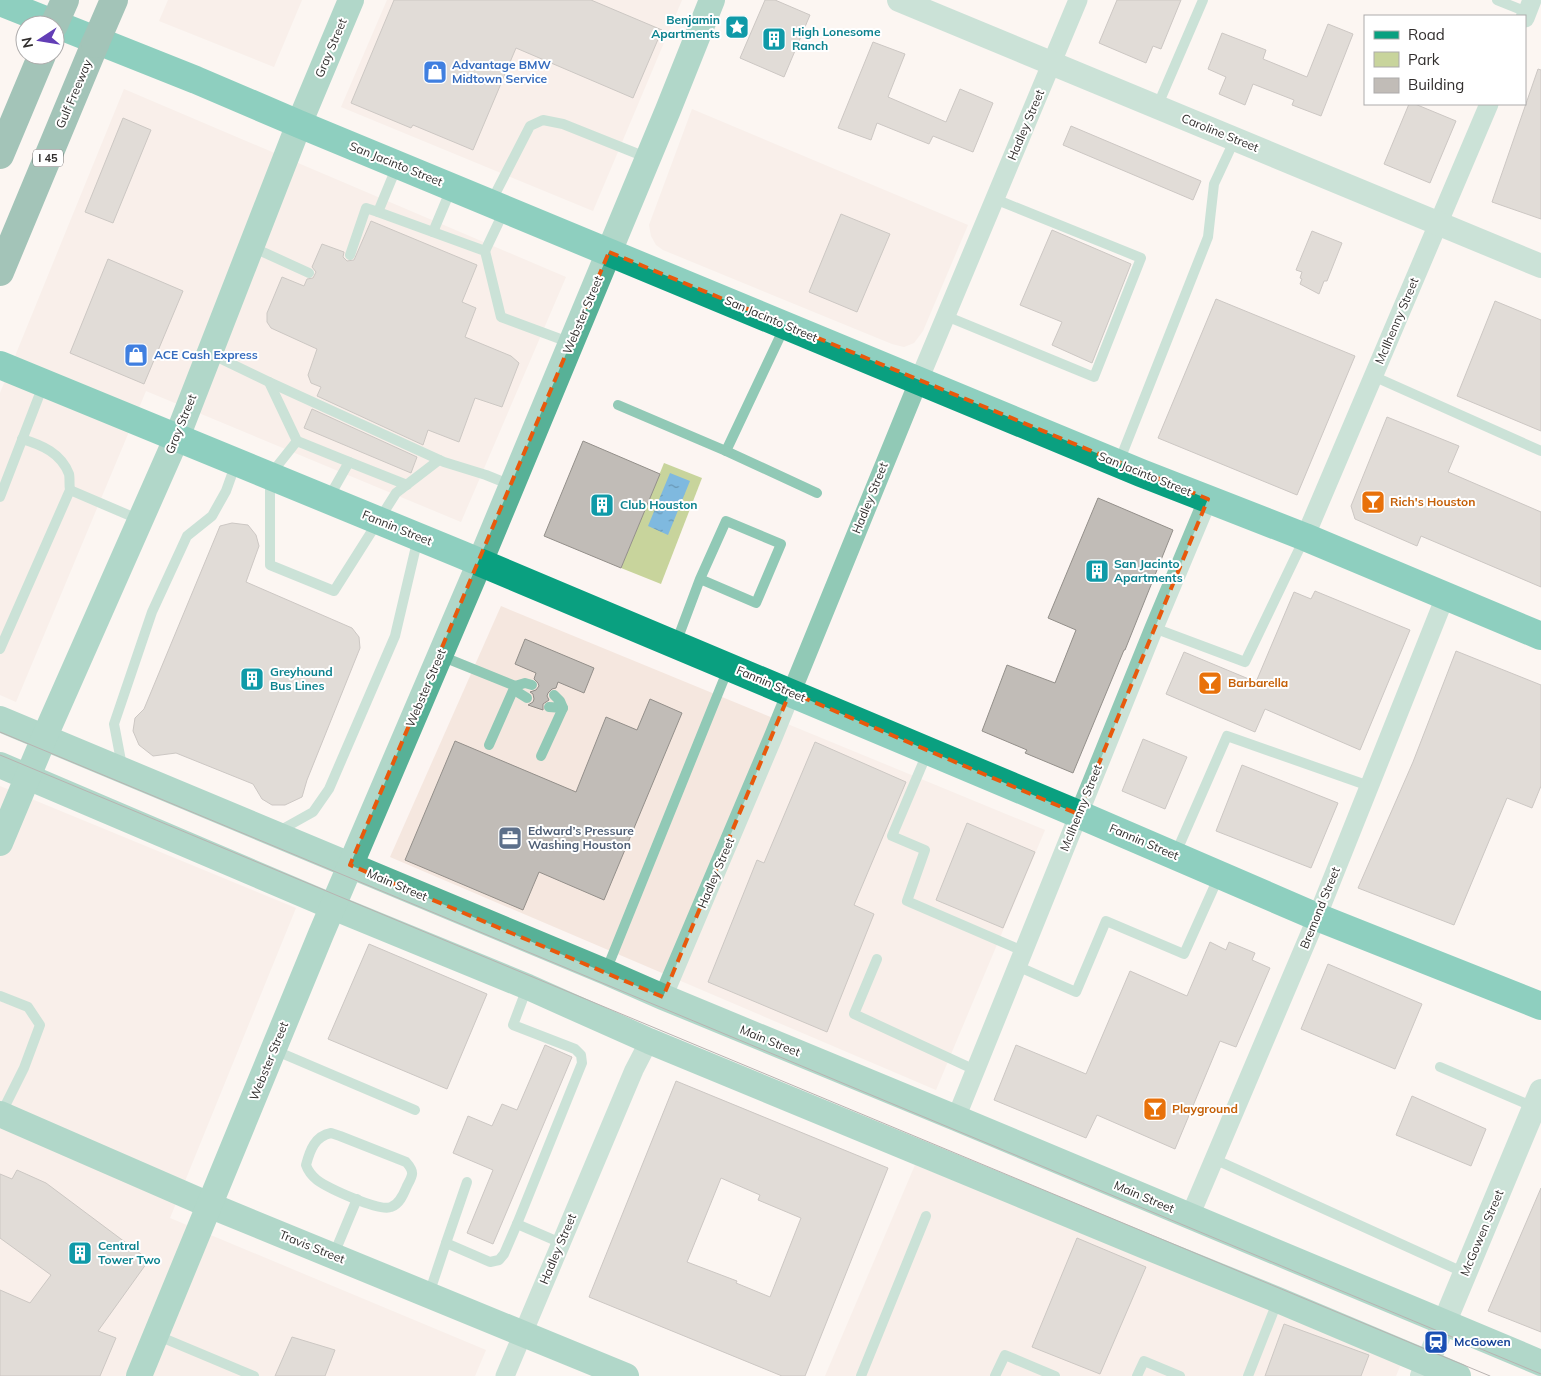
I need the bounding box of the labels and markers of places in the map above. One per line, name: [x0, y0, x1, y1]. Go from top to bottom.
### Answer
place label: Benjamin Apartments: [651, 12, 720, 41]
place icon: Benjamin Apartments: [724, 14, 750, 40]
place label: High Lonesome Ranch: [792, 24, 881, 53]
building icon: High Lonesome Ranch: [761, 26, 787, 52]
place label: Advantage BMW Midtown Service: [452, 57, 552, 86]
shop icon: Advantage BMW Midtown Service: [422, 59, 448, 85]
shop icon: ACE Cash Express: [123, 342, 149, 368]
place label: ACE Cash Express: [154, 347, 258, 362]
bar icon: Rich's Houston: [1360, 489, 1386, 515]
building icon: Club Houston: [589, 492, 615, 518]
place label: Rich's Houston: [1390, 494, 1475, 509]
place label: Club Houston: [620, 497, 698, 512]
place label: San Jacinto Apartments: [1114, 556, 1183, 585]
building icon: San Jacinto Apartments: [1084, 558, 1110, 584]
place label: Greyhound Bus Lines: [270, 664, 333, 693]
building icon: Greyhound Bus Lines: [239, 666, 265, 692]
bar icon: Barbarella: [1197, 670, 1223, 696]
place label: Barbarella: [1228, 675, 1288, 690]
place label: Edward’s Pressure Washing Houston: [528, 823, 634, 852]
office icon: Edward’s Pressure Washing Houston: [497, 825, 523, 851]
bar icon: Playground: [1142, 1096, 1168, 1122]
place label: Playground: [1172, 1101, 1238, 1116]
place label: Central Tower Two: [98, 1238, 161, 1267]
building icon: Central Tower Two: [67, 1240, 93, 1266]
station icon: McGowen: [1423, 1329, 1449, 1355]
place label: McGowen: [1454, 1334, 1511, 1349]

